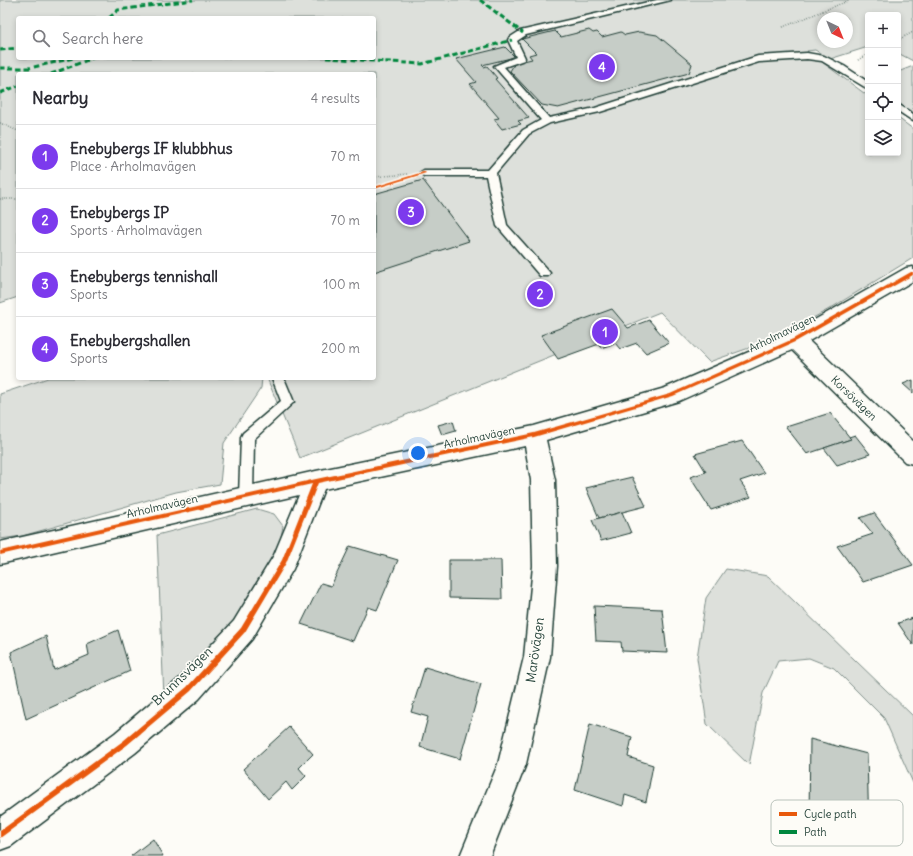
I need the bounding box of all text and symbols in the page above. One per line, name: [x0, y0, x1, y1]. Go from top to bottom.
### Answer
north arrow: [817, 12, 853, 48]
map controls: [865, 12, 901, 156]
button: +: [865, 12, 901, 48]
search box: [16, 16, 376, 60]
icon: search: [30, 27, 52, 49]
text: Search here: [62, 29, 143, 48]
button: −: [865, 48, 901, 84]
pin: 4: [589, 52, 615, 82]
button: locate: [865, 84, 901, 120]
text: Nearby: [32, 87, 88, 109]
text: 4 results: [311, 90, 360, 107]
button: layers: [865, 120, 901, 156]
text: Enebybergs IF klubbhus: [70, 139, 232, 158]
text: 1: [42, 148, 48, 165]
text: 70 m: [331, 148, 360, 165]
text: Place · Arholmavägen: [70, 158, 196, 175]
pin: 3: [398, 197, 424, 227]
text: Enebybergs IP: [70, 203, 169, 222]
text: 2: [41, 212, 49, 229]
text: 70 m: [331, 212, 360, 229]
text: Sports · Arholmavägen: [70, 222, 202, 239]
text: Enebybergs tennishall: [70, 267, 218, 286]
text: 3: [41, 276, 49, 293]
text: 100 m: [323, 276, 360, 293]
pin: 2: [527, 279, 553, 309]
text: Sports: [70, 286, 108, 303]
street label: Arholmavägen: [746, 311, 818, 355]
pin: 1: [592, 317, 618, 347]
text: Enebybergshallen: [70, 331, 191, 350]
text: 4: [41, 340, 49, 357]
text: 200 m: [321, 340, 360, 357]
text: Sports: [70, 350, 108, 367]
street label: Korsövägen: [828, 373, 880, 423]
street label: Arholmavägen: [442, 423, 516, 451]
your location: [408, 443, 428, 463]
street label: Arholmavägen: [125, 491, 199, 521]
street label: Marövägen: [522, 616, 548, 684]
street label: Brunnsvägen: [148, 643, 216, 709]
legend: [771, 800, 903, 846]
text: Cycle path: [804, 807, 857, 821]
text: Path: [804, 825, 827, 839]

